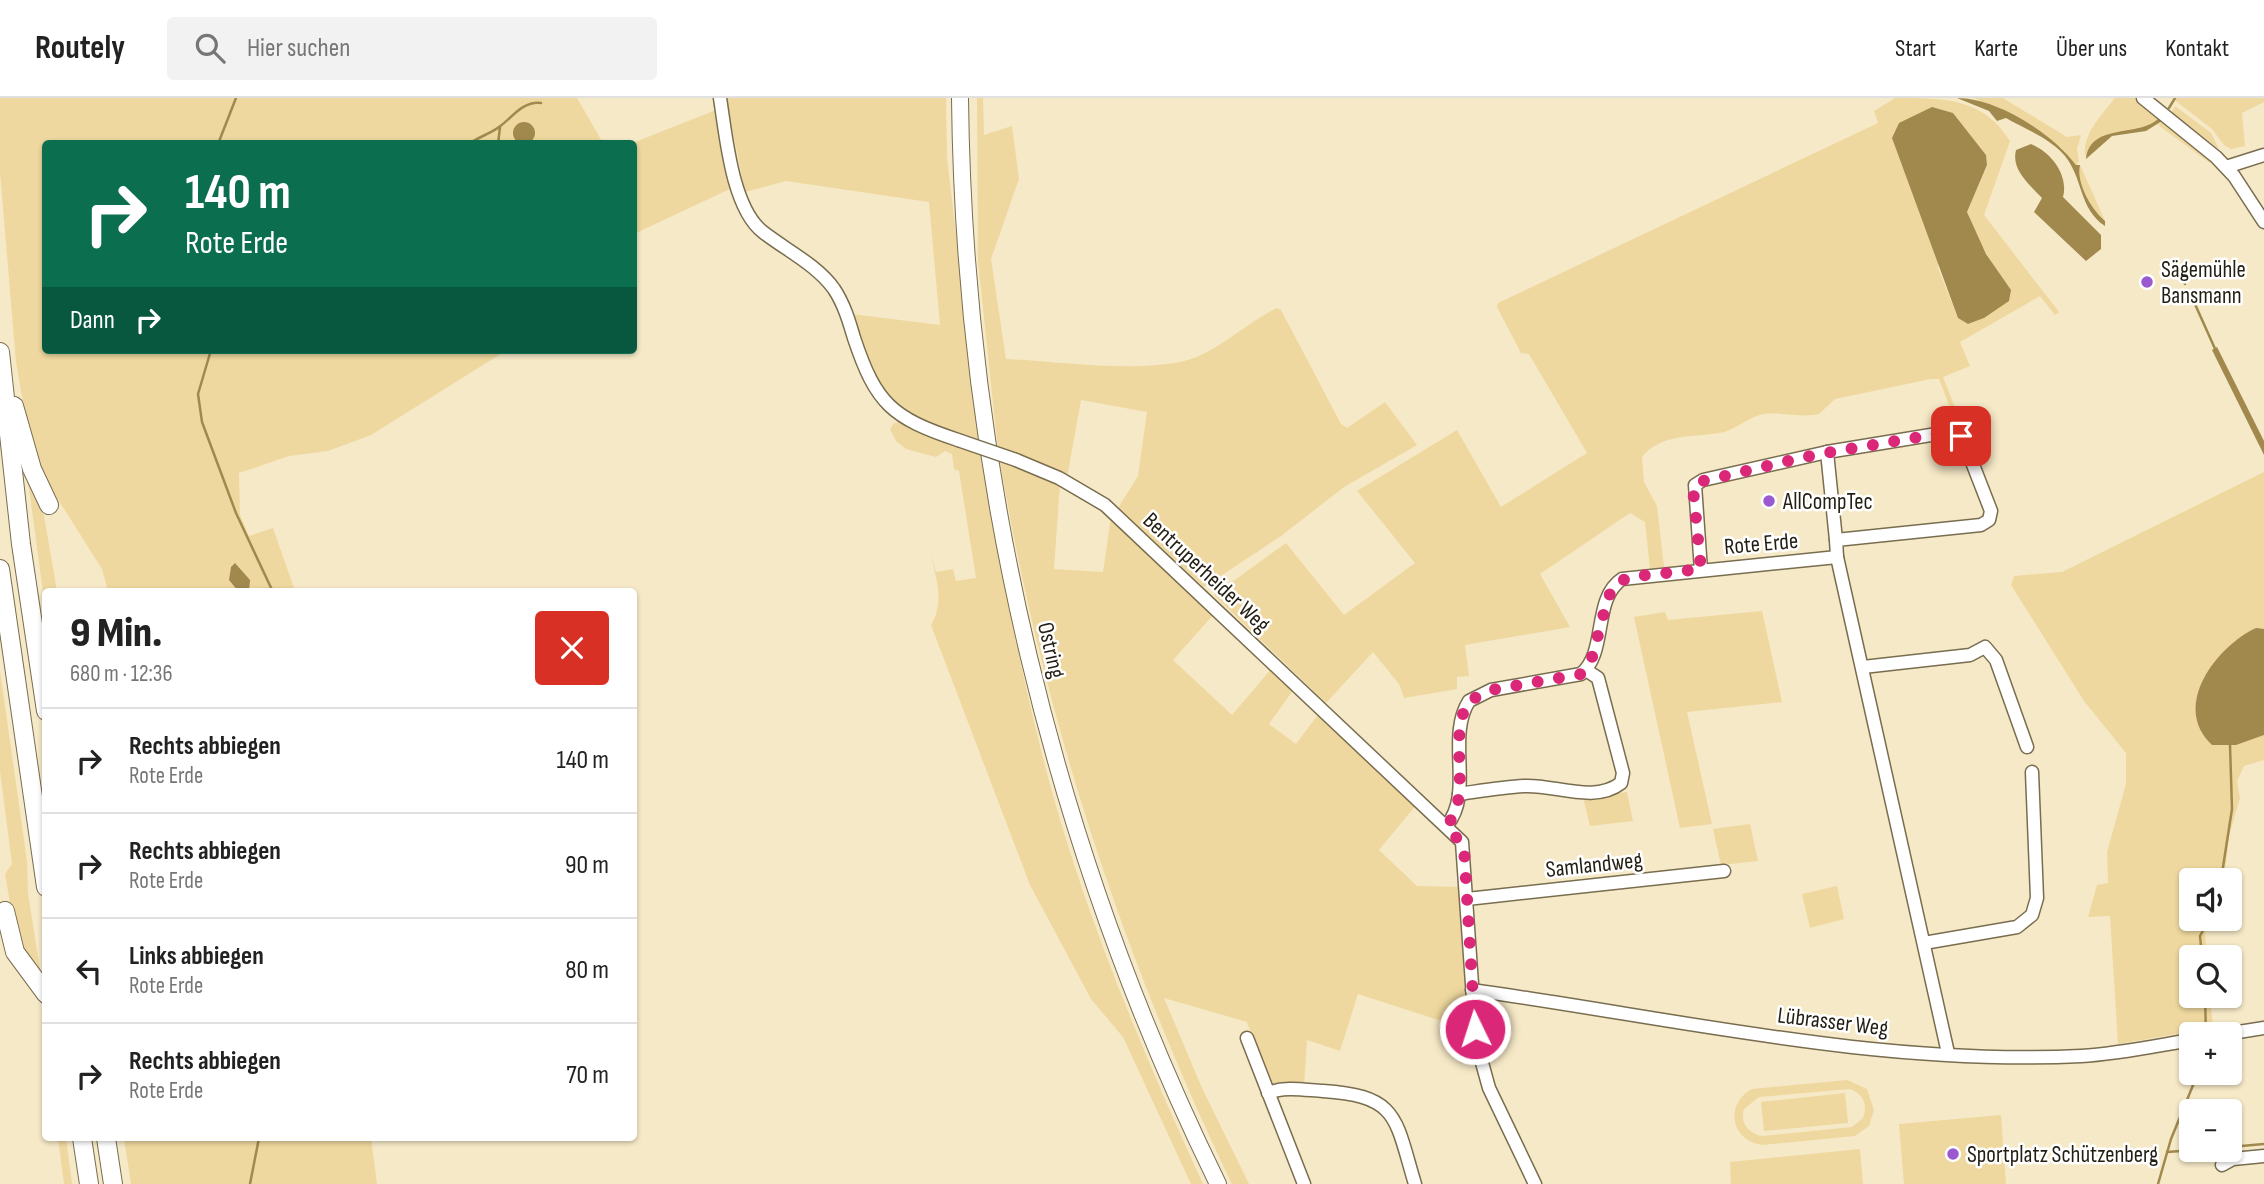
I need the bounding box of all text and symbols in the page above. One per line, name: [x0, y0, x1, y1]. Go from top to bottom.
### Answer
search box: [167, 17, 657, 80]
text: Routely: [35, 28, 125, 68]
icon: search: [191, 29, 229, 67]
text: Hier suchen: [247, 33, 350, 64]
text: Start: [1895, 34, 1936, 63]
text: Karte: [1974, 34, 2018, 63]
text: Über uns: [2056, 34, 2127, 63]
text: Kontakt: [2165, 34, 2229, 63]
text: 140 m: [185, 164, 291, 223]
icon: right: [70, 168, 161, 259]
text: Rote Erde: [185, 224, 288, 263]
place label: Sägemühle Bansmann: [2161, 256, 2246, 310]
marker: Sägemühle Bansmann: [2139, 274, 2155, 290]
icon: right: [129, 301, 167, 339]
text: Dann: [70, 305, 115, 336]
pin: [1931, 406, 1991, 466]
icon: arrive: [1942, 417, 1980, 455]
place label: AllCompTec: [1782, 488, 1873, 516]
marker: AllCompTec: [1761, 493, 1777, 509]
street label: Bentruperheider Weg: [1137, 507, 1276, 639]
street label: Rote Erde: [1723, 527, 1799, 561]
text: 9 Min.: [70, 608, 162, 659]
button: close: [535, 611, 609, 685]
street label: Ostring: [1031, 620, 1071, 681]
text: 680 m · 12:36: [70, 660, 173, 688]
text: Rechts abbiegen: [129, 731, 281, 762]
icon: right: [70, 742, 108, 780]
text: 140 m: [557, 745, 609, 776]
text: Rote Erde: [129, 762, 203, 790]
text: Rechts abbiegen: [129, 836, 281, 867]
street label: Samlandweg: [1544, 846, 1644, 884]
icon: right: [70, 847, 108, 885]
text: 90 m: [565, 850, 609, 881]
text: Rote Erde: [129, 867, 203, 895]
map controls: [2179, 868, 2242, 1162]
button: sound: [2179, 868, 2242, 931]
text: Links abbiegen: [129, 941, 264, 972]
button: search: [2179, 945, 2242, 1008]
icon: left: [70, 952, 108, 990]
text: 80 m: [565, 955, 609, 986]
text: Rote Erde: [129, 972, 203, 1000]
position arrow: [1438, 992, 1512, 1066]
street label: Lübrasser Weg: [1776, 1001, 1890, 1043]
button: +: [2179, 1022, 2242, 1085]
text: Rechts abbiegen: [129, 1046, 281, 1077]
icon: right: [70, 1057, 108, 1095]
text: 70 m: [566, 1060, 609, 1091]
text: Rote Erde: [129, 1077, 203, 1105]
button: −: [2179, 1099, 2242, 1162]
place label: Sportplatz Schützenberg: [1967, 1141, 2158, 1169]
marker: Sportplatz Schützenberg: [1945, 1146, 1961, 1162]

